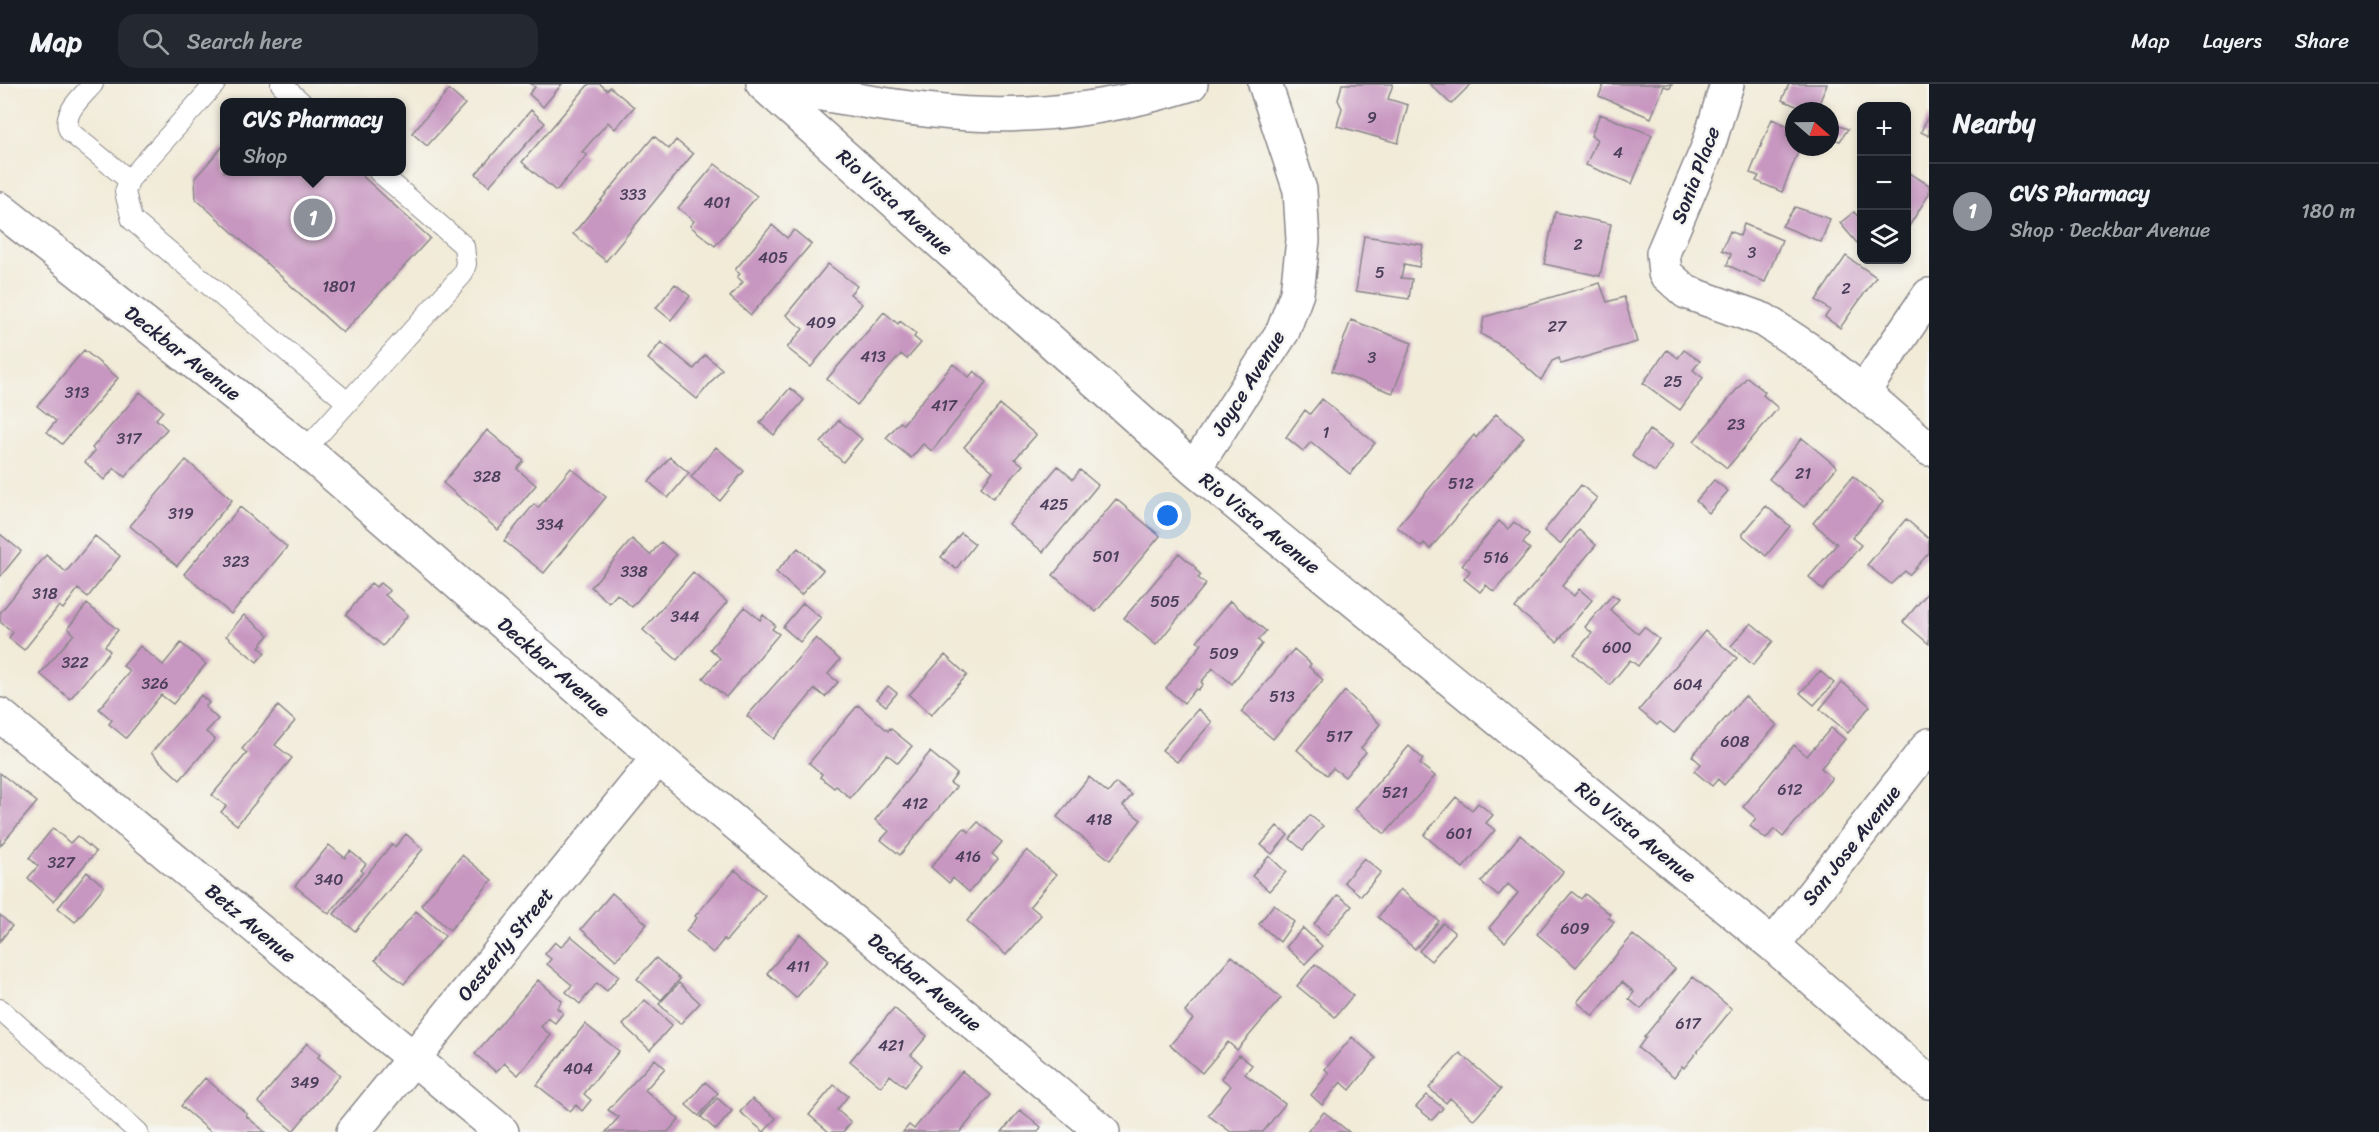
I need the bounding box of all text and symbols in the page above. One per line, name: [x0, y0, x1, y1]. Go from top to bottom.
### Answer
search box: [118, 14, 538, 68]
text: Map: [30, 17, 82, 66]
text: Search here: [187, 22, 303, 61]
text: Map: [2131, 22, 2170, 60]
text: Layers: [2203, 22, 2262, 60]
text: Share: [2295, 22, 2349, 60]
icon: search: [139, 25, 172, 58]
popup: [220, 98, 406, 176]
text: CVS Pharmacy: [243, 100, 383, 139]
text: Nearby: [1953, 100, 2035, 146]
north arrow: [1785, 102, 1839, 156]
map controls: [1857, 102, 1911, 264]
button: +: [1857, 102, 1911, 156]
house number: 9: [1367, 103, 1377, 132]
street label: Sonia Place: [1661, 121, 1730, 229]
house number: 4: [1613, 138, 1623, 167]
text: Shop: [243, 139, 287, 174]
street label: Rio Vista Avenue: [828, 140, 961, 265]
button: −: [1857, 156, 1911, 210]
text: CVS Pharmacy: [2010, 174, 2150, 213]
house number: 333: [620, 180, 646, 209]
house number: 401: [704, 188, 731, 217]
text: 1: [1968, 194, 1977, 229]
text: 180 m: [2301, 194, 2355, 229]
pin: 1: [294, 196, 332, 240]
button: layers: [1857, 210, 1911, 264]
text: Shop · Deckbar Avenue: [2010, 213, 2210, 248]
house number: 2: [1573, 230, 1583, 259]
house number: 3: [1748, 238, 1757, 267]
house number: 405: [758, 243, 788, 272]
house number: 5: [1375, 258, 1385, 287]
house number: 1801: [322, 272, 356, 301]
house number: 2: [1841, 274, 1851, 303]
street label: Deckbar Avenue: [116, 296, 249, 411]
house number: 409: [806, 308, 836, 337]
house number: 27: [1548, 312, 1567, 341]
street label: Joyce Avenue: [1201, 323, 1295, 444]
house number: 413: [860, 342, 886, 371]
house number: 3: [1368, 343, 1377, 372]
house number: 25: [1663, 367, 1683, 396]
house number: 313: [65, 378, 89, 407]
house number: 417: [931, 391, 958, 420]
house number: 23: [1727, 410, 1745, 439]
house number: 1: [1323, 418, 1330, 447]
house number: 317: [117, 424, 142, 453]
house number: 21: [1795, 459, 1811, 488]
house number: 328: [473, 462, 501, 491]
street label: Rio Vista Avenue: [1191, 463, 1328, 584]
house number: 512: [1448, 469, 1474, 498]
house number: 425: [1039, 490, 1069, 519]
house number: 319: [168, 499, 194, 528]
your location: [1153, 501, 1182, 530]
house number: 334: [536, 510, 564, 539]
house number: 501: [1093, 542, 1120, 571]
house number: 516: [1483, 543, 1509, 572]
house number: 323: [223, 547, 250, 576]
house number: 338: [620, 557, 648, 586]
house number: 318: [32, 579, 58, 608]
house number: 505: [1150, 587, 1180, 616]
house number: 344: [671, 602, 699, 631]
street label: Deckbar Avenue: [489, 608, 618, 727]
house number: 600: [1602, 633, 1632, 662]
house number: 509: [1209, 639, 1239, 668]
house number: 322: [61, 648, 89, 677]
house number: 326: [141, 669, 169, 698]
house number: 604: [1673, 670, 1703, 699]
house number: 513: [1269, 682, 1295, 711]
house number: 517: [1326, 722, 1353, 751]
house number: 608: [1721, 727, 1750, 756]
street label: Rio Vista Avenue: [1567, 772, 1704, 893]
house number: 612: [1777, 775, 1803, 804]
street label: San Jose Avenue: [1793, 777, 1910, 914]
house number: 521: [1382, 778, 1408, 807]
house number: 412: [902, 789, 928, 818]
house number: 418: [1086, 805, 1113, 834]
house number: 601: [1446, 819, 1472, 848]
house number: 416: [955, 842, 981, 871]
house number: 327: [47, 848, 75, 877]
house number: 340: [315, 865, 343, 894]
street label: Betz Avenue: [197, 874, 304, 972]
street label: Oesterly Street: [448, 879, 563, 1009]
house number: 609: [1560, 914, 1590, 943]
street label: Deckbar Avenue: [859, 924, 990, 1041]
house number: 411: [786, 952, 810, 981]
house number: 617: [1675, 1009, 1701, 1038]
house number: 421: [878, 1031, 904, 1060]
house number: 404: [563, 1054, 593, 1083]
house number: 349: [291, 1068, 319, 1097]

